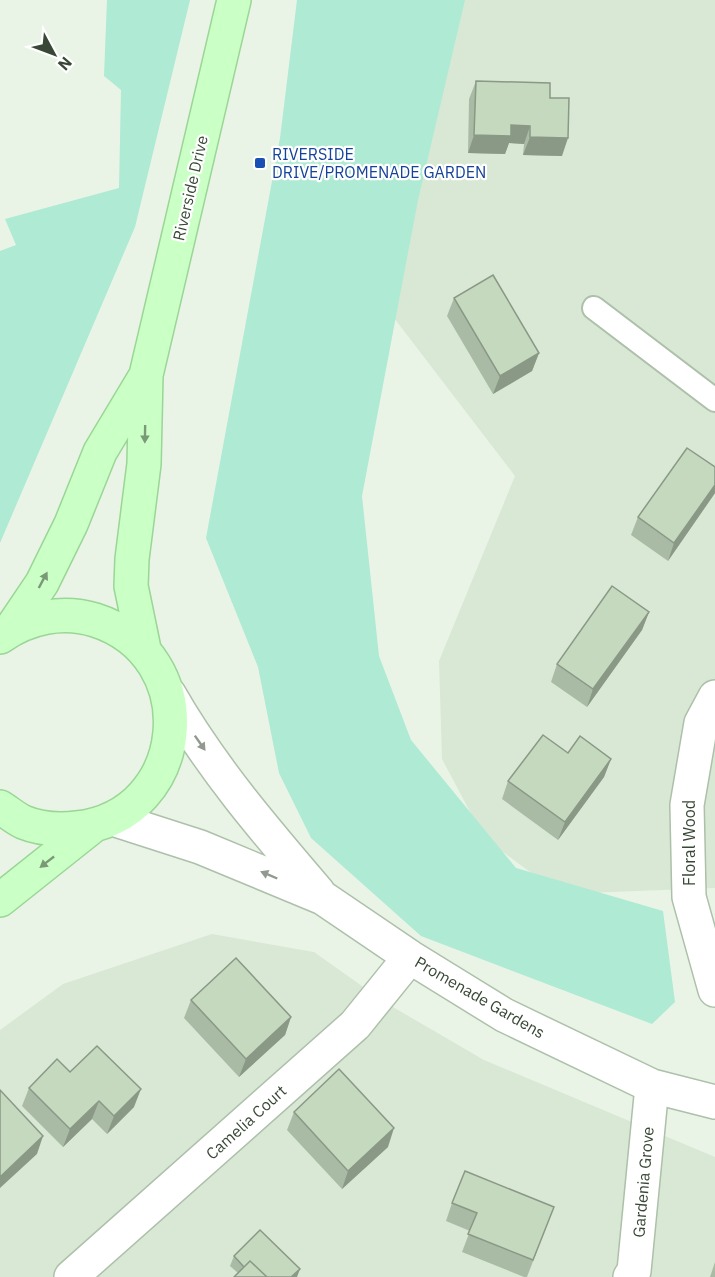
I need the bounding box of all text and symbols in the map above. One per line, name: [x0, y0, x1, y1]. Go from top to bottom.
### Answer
north arrow: [24, 24, 84, 84]
text: N: [54, 53, 77, 75]
street label: Riverside Drive: [168, 133, 212, 243]
place label: RIVERSIDE DRIVE/PROMENADE GARDEN: [272, 144, 486, 182]
marker: RIVERSIDE DRIVE/PROMENADE GARDEN: [253, 156, 267, 170]
one-way arrow: [140, 424, 150, 443]
one-way arrow: [38, 571, 48, 588]
one-way arrow: [193, 736, 205, 751]
street label: Floral Wood: [679, 800, 699, 886]
one-way arrow: [39, 856, 55, 869]
one-way arrow: [260, 870, 278, 879]
street label: Promenade Gardens: [411, 952, 549, 1042]
street label: Camelia Court: [202, 1081, 290, 1163]
street label: Gardenia Grove: [628, 1126, 658, 1238]

